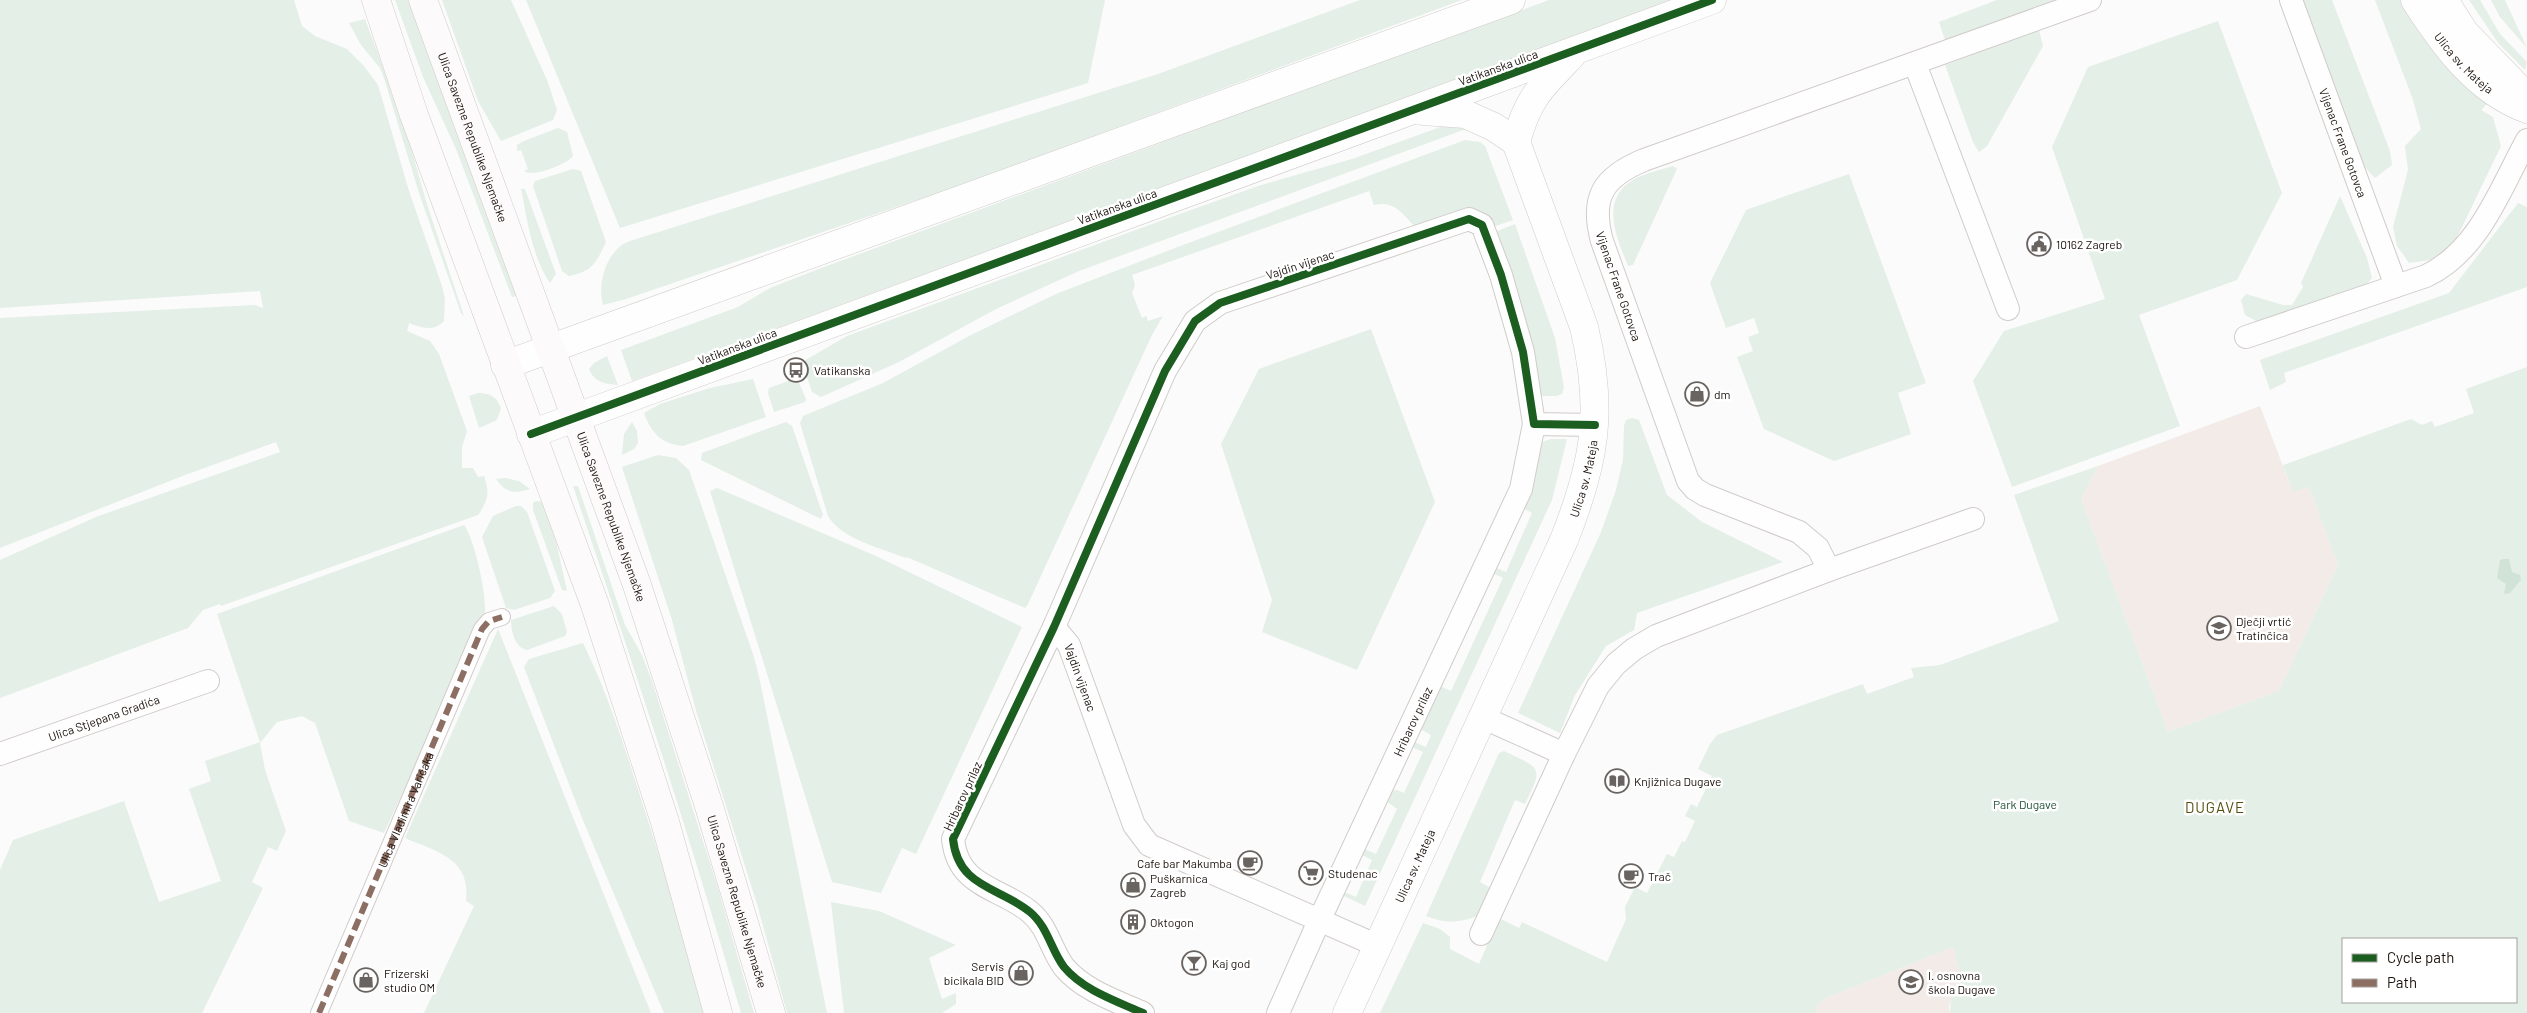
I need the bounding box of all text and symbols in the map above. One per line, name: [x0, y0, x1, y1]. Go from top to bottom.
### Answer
street label: Ulica sv. Mateja: [2432, 29, 2496, 96]
street label: Vatikanska ulica: [1456, 46, 1540, 88]
street label: Ulica Savezne Republike Njemačke: [436, 50, 511, 224]
street label: Vijenac Frane Gotovca: [2317, 86, 2370, 199]
street label: Vatikanska ulica: [1075, 185, 1159, 227]
street label: Vijenac Frane Gotovca: [1594, 229, 1644, 343]
public building icon: 10162 Zagreb: [2026, 231, 2052, 257]
place label: 10162 Zagreb: [2056, 237, 2122, 251]
street label: Vajdin vijenac: [1264, 246, 1336, 282]
street label: Vatikanska ulica: [696, 325, 778, 367]
bus stop icon: Vatikanska: [783, 357, 809, 383]
place label: Vatikanska: [814, 363, 870, 377]
shop icon: dm: [1684, 381, 1710, 407]
place label: dm: [1714, 387, 1731, 401]
street label: Ulica Savezne Republike Njemačke: [575, 430, 649, 603]
street label: Ulica sv. Mateja: [1566, 439, 1600, 519]
place label: Dječji vrtić Tratinčica: [2236, 614, 2291, 642]
school or university icon: Dječji vrtić Tratinčica: [2206, 615, 2232, 641]
street label: Vajdin vijenac: [1062, 642, 1099, 713]
street label: Hribarov prilaz: [1390, 685, 1435, 758]
street label: Ulica Stjepana Gradića: [46, 692, 161, 744]
street label: Ulica Vladimira Varićaka: [375, 750, 436, 870]
street label: Hribarov prilaz: [940, 759, 984, 833]
library icon: Knjižnica Dugave: [1604, 768, 1630, 794]
place label: Knjižnica Dugave: [1634, 774, 1722, 788]
park label: Park Dugave: [1993, 797, 2057, 811]
district label: DUGAVE: [2185, 798, 2245, 816]
street label: Ulica Savezne Republike Njemačke: [705, 813, 770, 990]
street label: Ulica sv. Mateja: [1392, 827, 1437, 905]
cafe icon: Cafe bar Makumba: [1237, 850, 1263, 876]
place label: Cafe bar Makumba: [1137, 856, 1232, 870]
supermarket icon: Studenac: [1298, 860, 1324, 886]
cafe icon: Trač: [1618, 863, 1644, 889]
place label: Studenac: [1328, 866, 1378, 880]
place label: Trač: [1648, 869, 1671, 883]
place label: Puškarnica Zagreb: [1150, 871, 1208, 899]
shop icon: Puškarnica Zagreb: [1120, 872, 1146, 898]
building icon: Oktogon: [1120, 909, 1146, 935]
place label: Oktogon: [1150, 915, 1194, 929]
legend: [2342, 938, 2517, 1003]
text: Cycle path: [2387, 948, 2454, 966]
bar icon: Kaj god: [1181, 950, 1207, 976]
place label: Kaj god: [1212, 956, 1250, 970]
place label: Servis bicikala BID: [944, 959, 1004, 987]
shop icon: Servis bicikala BID: [1008, 960, 1034, 986]
place label: Frizerski studio OM: [384, 966, 435, 994]
shop icon: Frizerski studio OM: [353, 967, 379, 993]
place label: I. osnovna škola Dugave: [1928, 968, 1995, 996]
school or university icon: I. osnovna škola Dugave: [1898, 969, 1924, 995]
text: Path: [2387, 973, 2417, 991]

